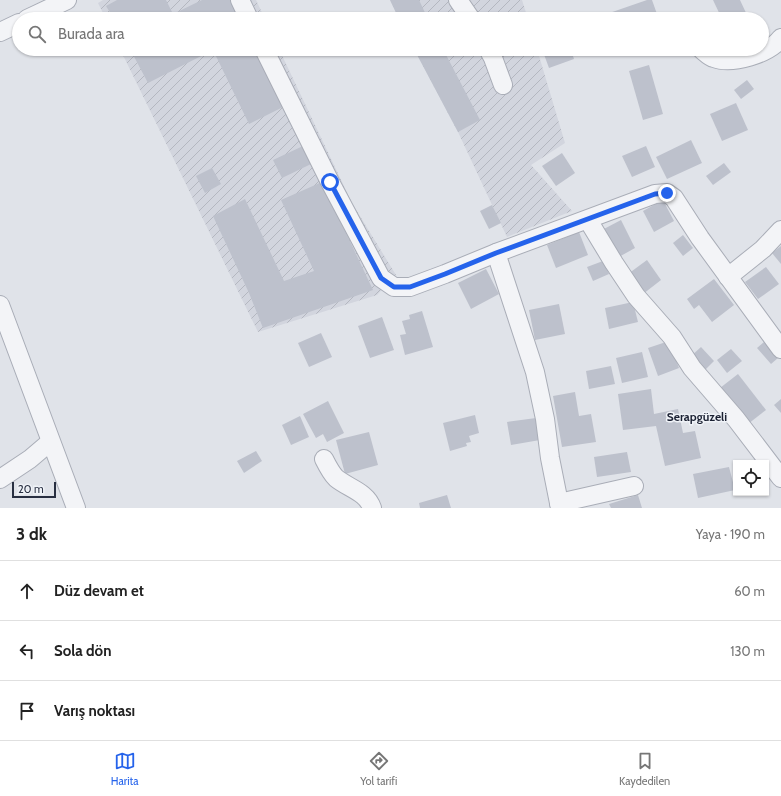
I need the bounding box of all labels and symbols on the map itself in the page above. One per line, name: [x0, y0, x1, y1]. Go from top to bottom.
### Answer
route start: [321, 173, 339, 191]
route end: [658, 184, 676, 202]
district label: Serapgüzeli: [667, 409, 727, 424]
scale bar: [12, 480, 56, 499]

